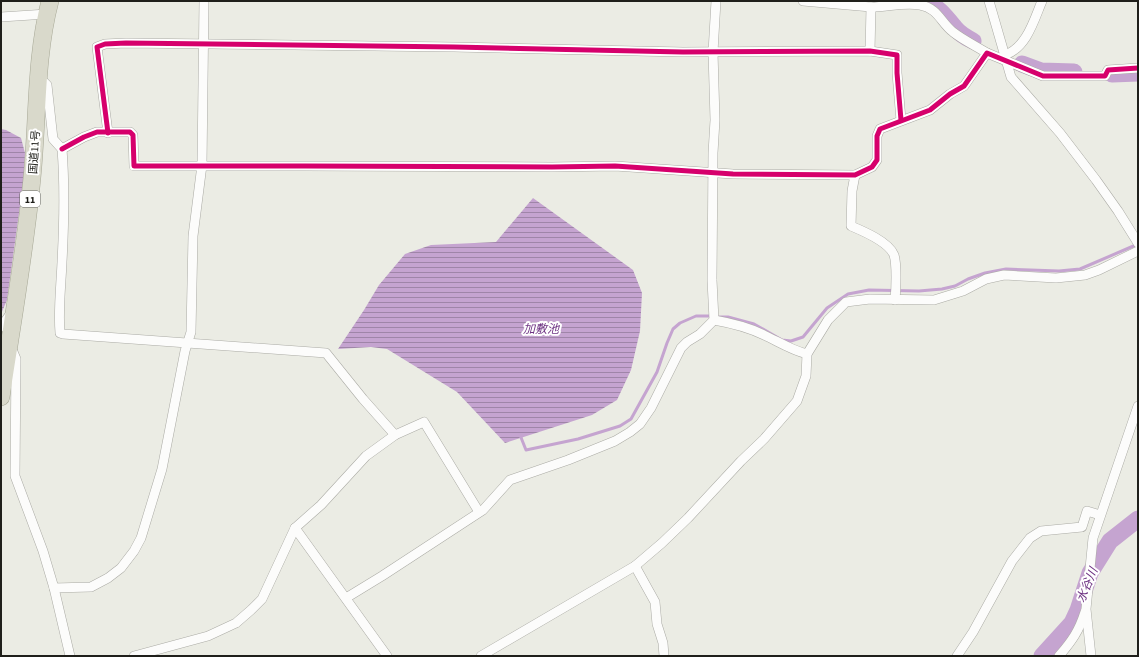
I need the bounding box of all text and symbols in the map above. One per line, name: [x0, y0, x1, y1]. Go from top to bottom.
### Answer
street label: 国道11号: [25, 130, 44, 174]
road number: 11: [20, 191, 40, 207]
water label: 加敷池: [523, 321, 560, 338]
water label: 水谷川: [1073, 563, 1103, 605]

